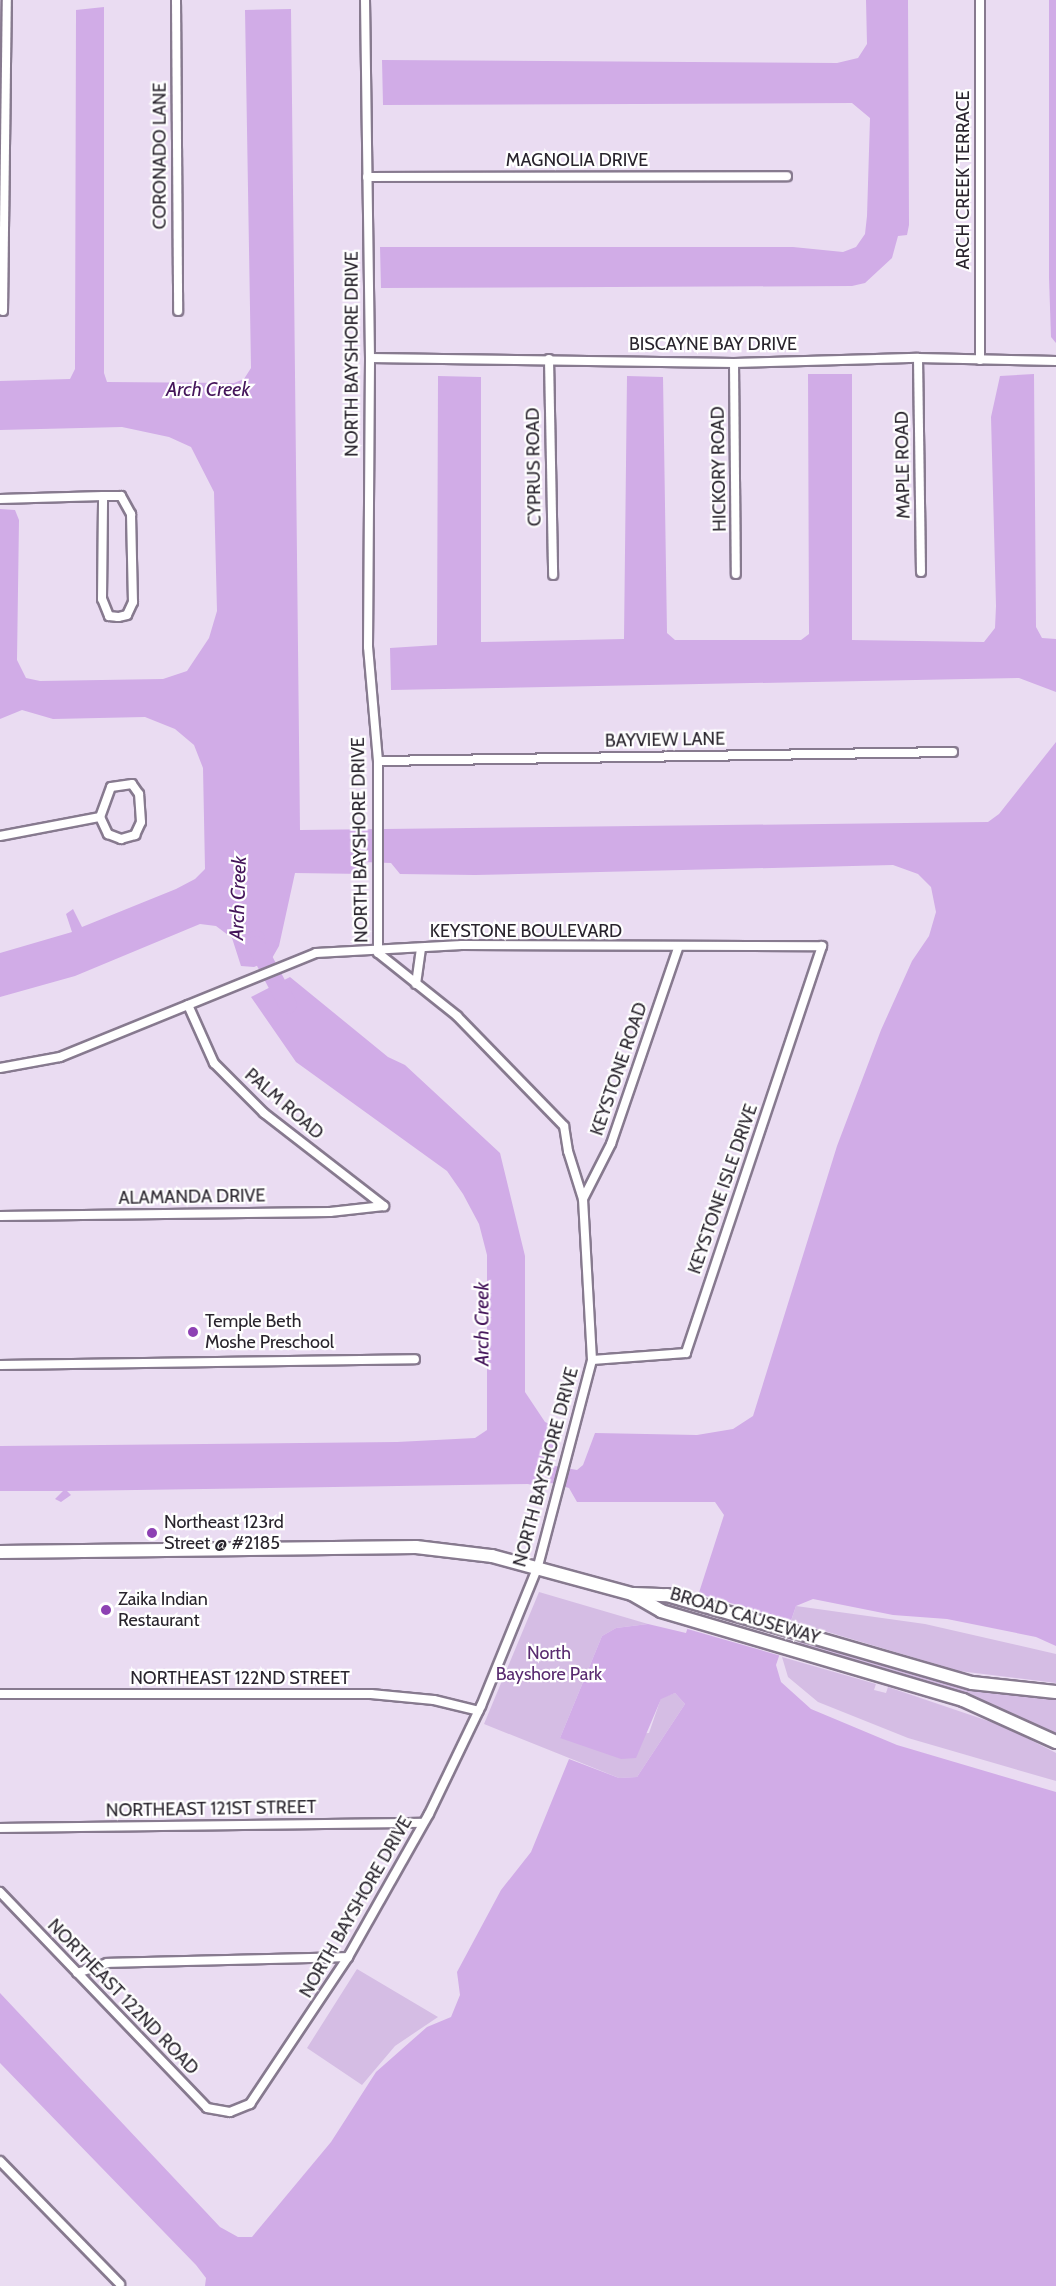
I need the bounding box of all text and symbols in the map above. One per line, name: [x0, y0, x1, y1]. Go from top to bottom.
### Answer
street label: CORONADO LANE: [149, 83, 171, 229]
street label: ARCH CREEK TERRACE: [952, 90, 974, 270]
street label: MAGNOLIA DRIVE: [506, 149, 648, 171]
street label: NORTH BAYSHORE DRIVE: [341, 251, 363, 457]
street label: BISCAYNE BAY DRIVE: [629, 333, 797, 355]
water label: Arch Creek: [166, 377, 250, 401]
street label: HICKORY ROAD: [707, 406, 731, 532]
street label: CYPRUS ROAD: [522, 407, 546, 527]
street label: MAPLE ROAD: [891, 411, 915, 519]
street label: BAYVIEW LANE: [605, 728, 725, 752]
street label: NORTH BAYSHORE DRIVE: [347, 737, 373, 943]
water label: Arch Creek: [225, 856, 251, 940]
street label: KEYSTONE BOULEVARD: [430, 920, 622, 942]
street label: KEYSTONE ROAD: [586, 1000, 652, 1138]
street label: PALM ROAD: [240, 1064, 328, 1144]
street label: KEYSTONE ISLE DRIVE: [684, 1101, 762, 1277]
street label: ALAMANDA DRIVE: [118, 1185, 266, 1209]
water label: Arch Creek: [470, 1282, 494, 1366]
place label: Temple Beth Moshe Preschool: [205, 1311, 334, 1354]
marker: Temple Beth Moshe Preschool: [186, 1325, 200, 1339]
street label: NORTH BAYSHORE DRIVE: [509, 1365, 583, 1569]
place label: Northeast 123rd Street @ #2185: [164, 1512, 284, 1555]
marker: Northeast 123rd Street @ #2185: [145, 1526, 159, 1540]
street label: BROAD CAUSEWAY: [668, 1583, 822, 1649]
place label: Zaika Indian Restaurant: [118, 1589, 208, 1632]
marker: Zaika Indian Restaurant: [99, 1603, 113, 1617]
park label: North Bayshore Park: [496, 1643, 602, 1686]
street label: NORTHEAST 122ND STREET: [130, 1667, 350, 1689]
street label: NORTHEAST 121ST STREET: [106, 1796, 316, 1822]
street label: NORTH BAYSHORE DRIVE: [295, 1812, 417, 2002]
street label: NORTHEAST 122ND ROAD: [43, 1915, 203, 2079]

